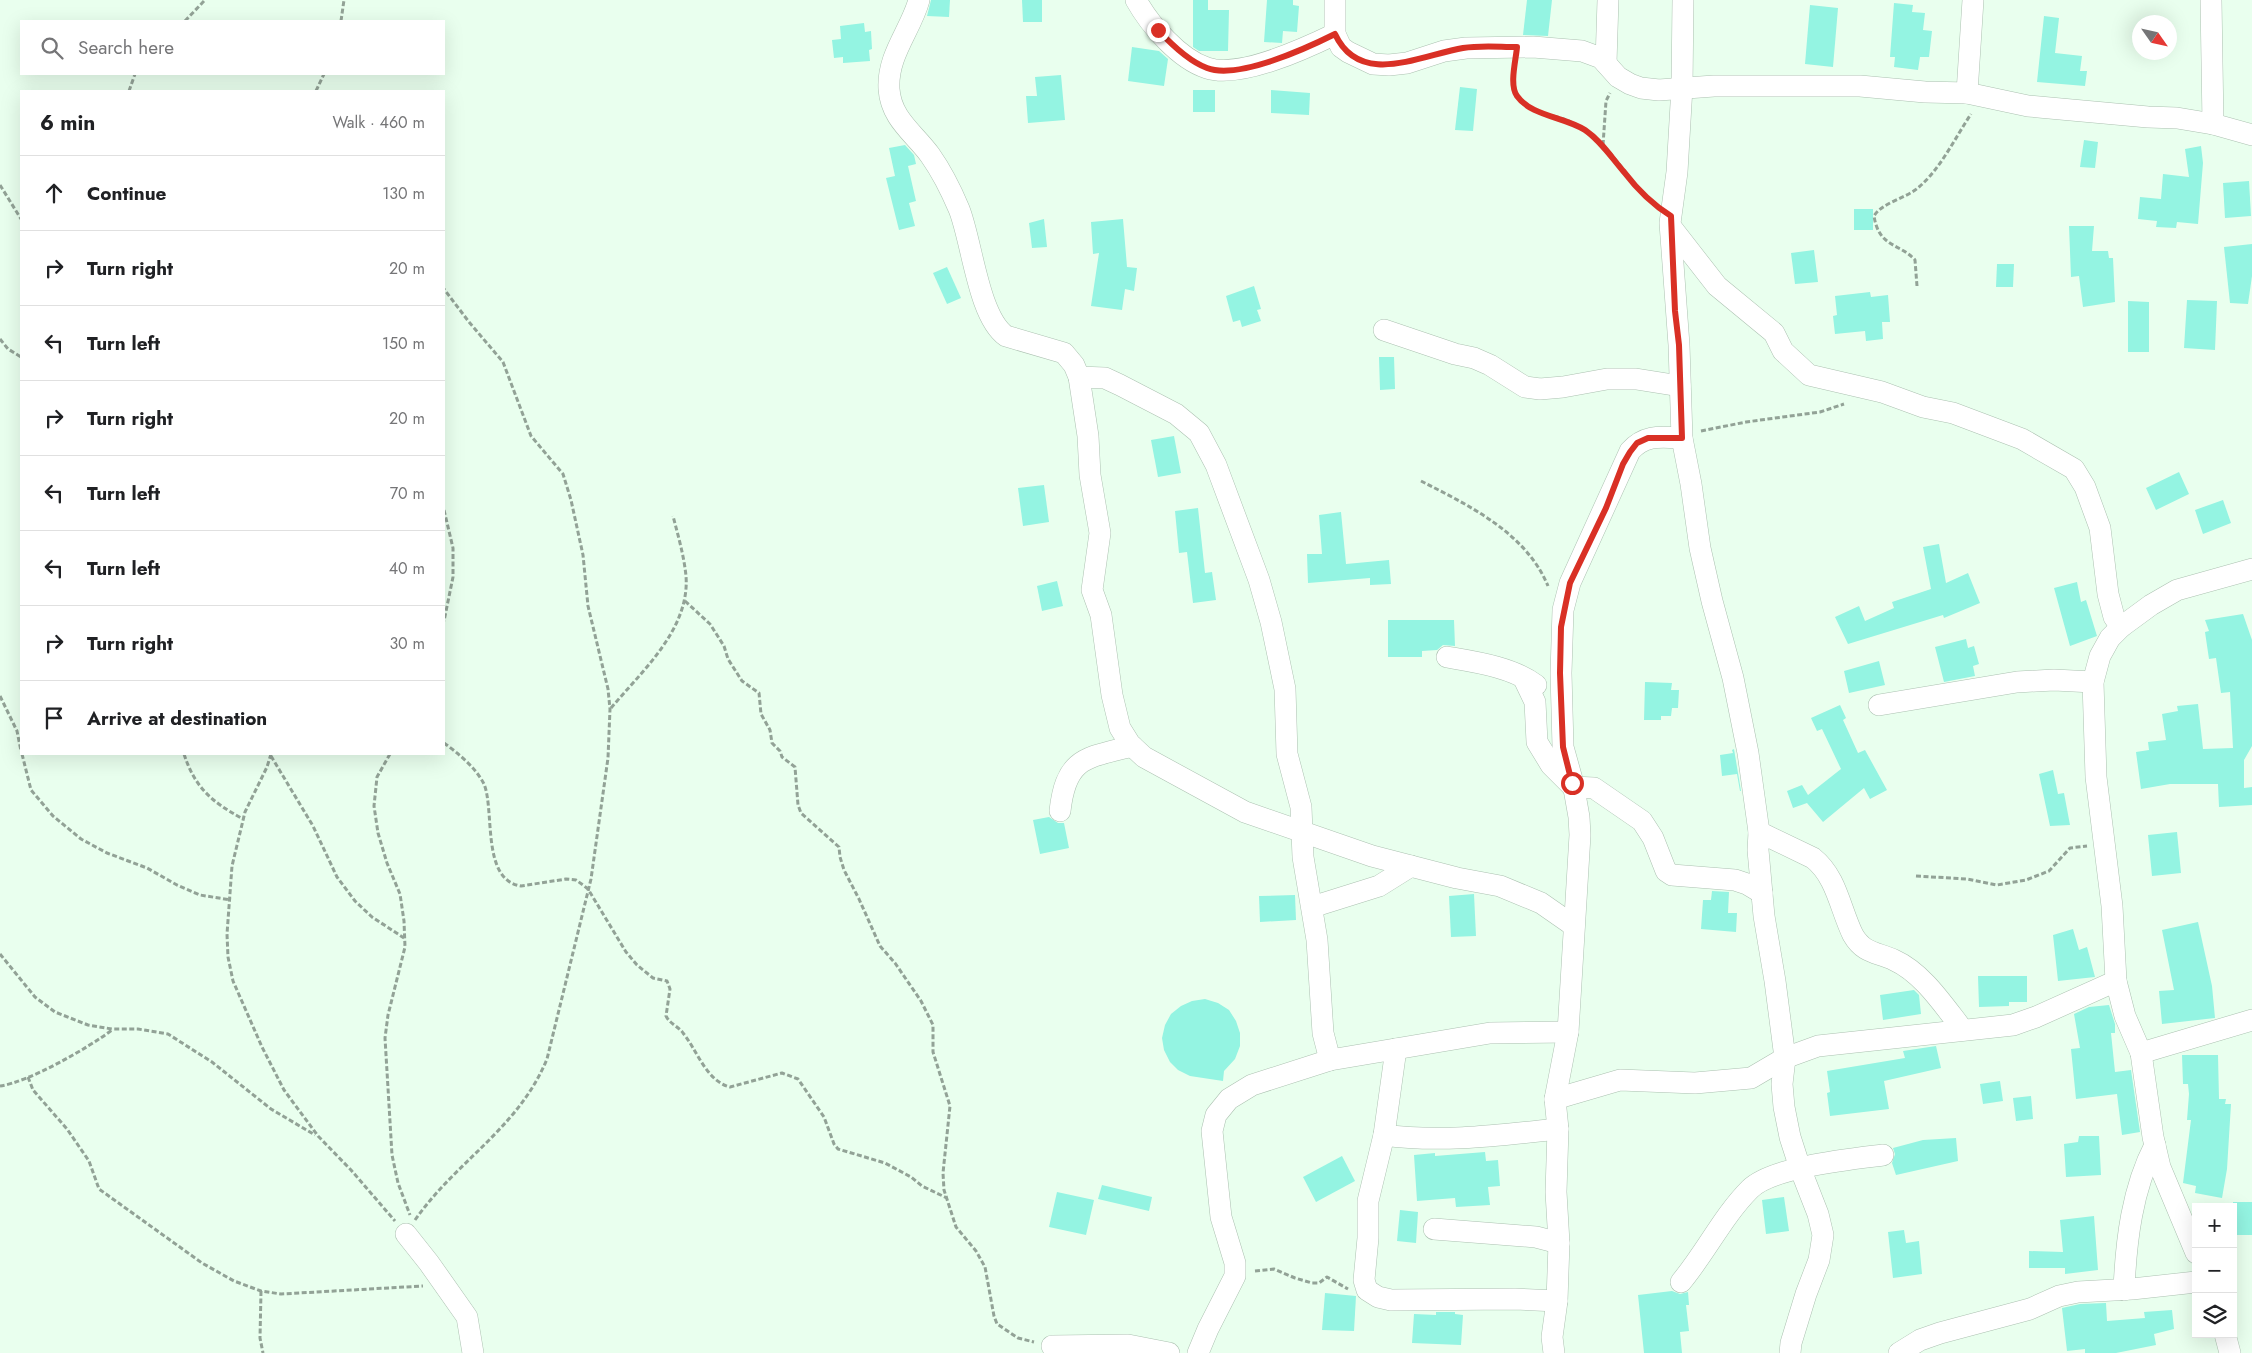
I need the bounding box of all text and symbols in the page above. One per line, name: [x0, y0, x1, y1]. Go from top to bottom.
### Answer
north arrow: [2132, 15, 2177, 60]
route end: [1147, 19, 1170, 42]
search box: [20, 20, 445, 75]
icon: search: [38, 34, 66, 62]
text: Search here: [78, 34, 174, 61]
text: 6 min: [40, 108, 95, 138]
text: Walk · 460 m: [333, 111, 425, 134]
icon: ahead: [40, 179, 68, 207]
text: Continue: [87, 180, 166, 207]
text: 130 m: [382, 182, 425, 205]
icon: right: [40, 254, 68, 282]
text: Turn right: [87, 255, 173, 282]
text: 20 m: [389, 257, 425, 280]
icon: left: [40, 329, 68, 357]
text: Turn left: [87, 330, 160, 357]
text: 150 m: [382, 332, 425, 355]
icon: right: [40, 404, 68, 432]
text: Turn right: [87, 405, 173, 432]
text: 20 m: [389, 407, 425, 430]
icon: left: [40, 479, 68, 507]
text: Turn left: [87, 480, 160, 507]
text: 70 m: [390, 482, 425, 505]
icon: left: [40, 554, 68, 582]
text: Turn left: [87, 555, 160, 582]
text: 40 m: [389, 557, 425, 580]
icon: right: [40, 629, 68, 657]
text: Turn right: [87, 630, 173, 657]
text: 30 m: [389, 632, 425, 655]
icon: arrive: [40, 704, 68, 732]
text: Arrive at destination: [87, 705, 267, 732]
route start: [1561, 772, 1584, 795]
map controls: [2192, 1203, 2237, 1338]
button: +: [2192, 1203, 2237, 1248]
button: −: [2192, 1248, 2237, 1293]
button: layers: [2192, 1293, 2237, 1338]

